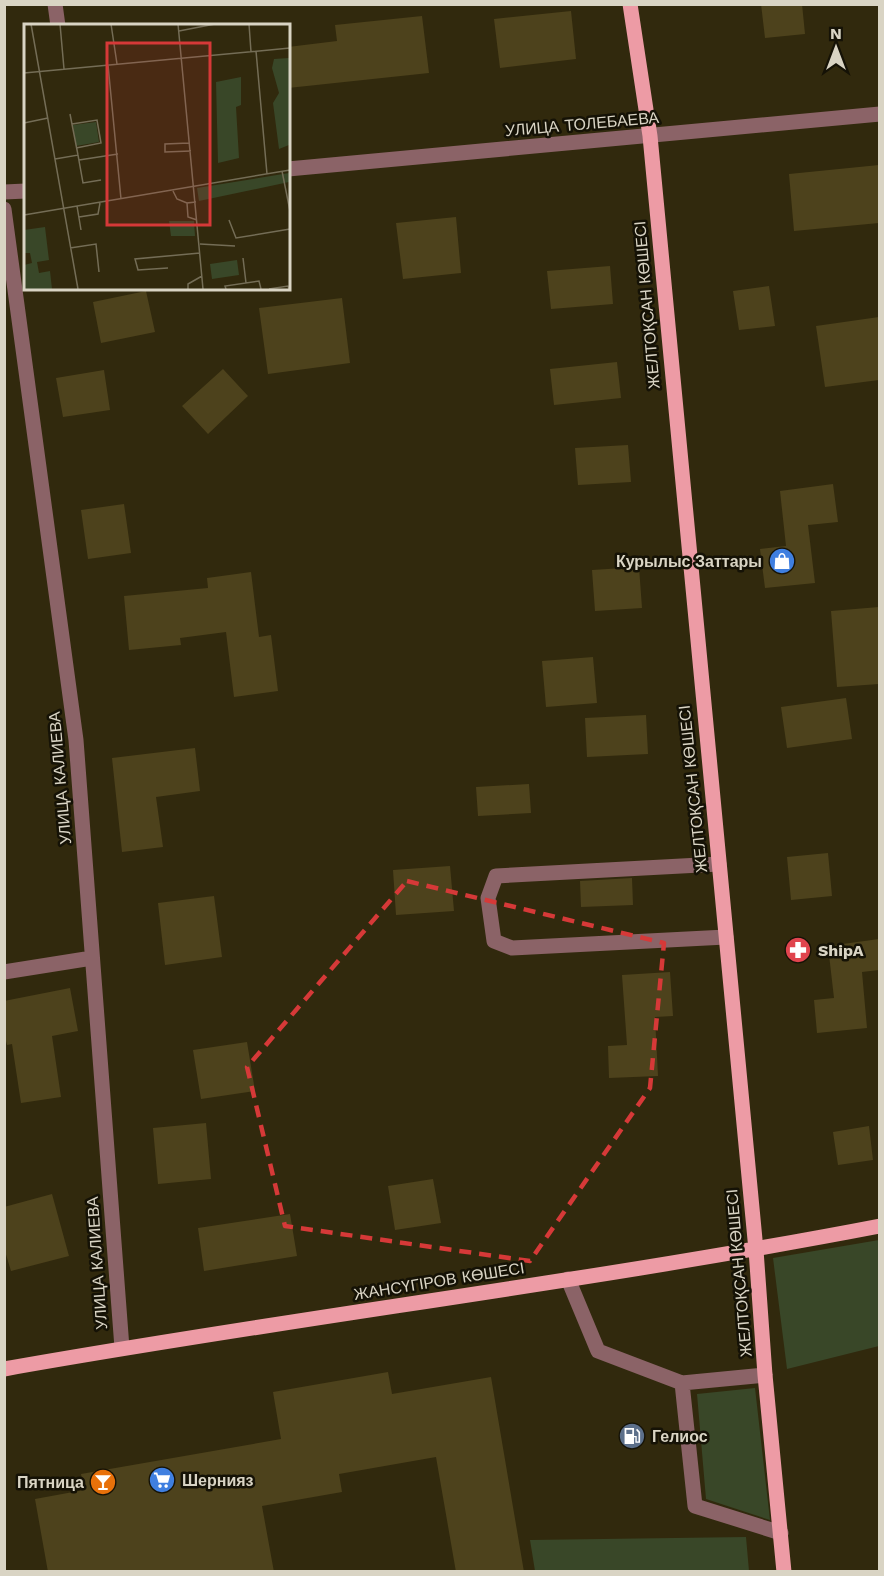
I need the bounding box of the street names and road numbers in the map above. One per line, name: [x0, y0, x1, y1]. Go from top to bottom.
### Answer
street label: УЛИЦА ТОЛЕБАЕВА: [504, 108, 660, 140]
street label: ЖЕЛТОҚСАН КӨШЕСІ: [630, 220, 664, 390]
street label: ЖЕЛТОҚСАН КӨШЕСІ: [675, 704, 711, 874]
street label: УЛИЦА КАЛИЕВА: [45, 710, 75, 845]
street label: ЖЕЛТОҚСАН КӨШЕСІ: [722, 1188, 756, 1358]
street label: УЛИЦА КАЛИЕВА: [83, 1195, 111, 1330]
street label: ЖАНСҮГІРОВ КӨШЕСІ: [352, 1258, 526, 1304]

